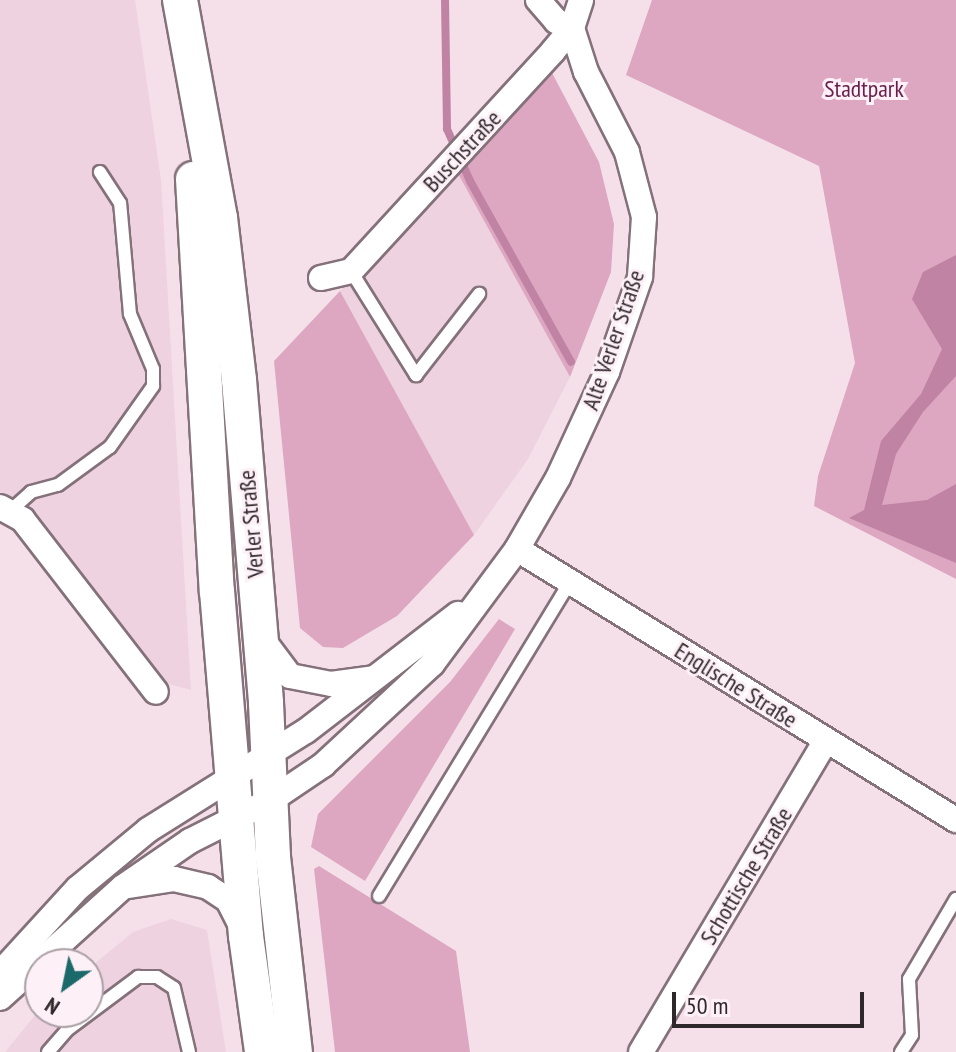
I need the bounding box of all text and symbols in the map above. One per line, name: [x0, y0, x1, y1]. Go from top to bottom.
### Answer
park label: Stadtpark: [824, 75, 904, 103]
street label: Buschstraße: [417, 104, 507, 198]
street label: Alte Verler Straße: [576, 266, 650, 414]
street label: Verler Straße: [232, 469, 270, 579]
street label: Englische Straße: [669, 636, 803, 734]
street label: Schottische Straße: [694, 802, 798, 950]
north arrow: [24, 948, 104, 1028]
scale bar: [676, 976, 868, 1026]
text: 50 m: [686, 990, 728, 1021]
text: N: [39, 991, 65, 1021]

